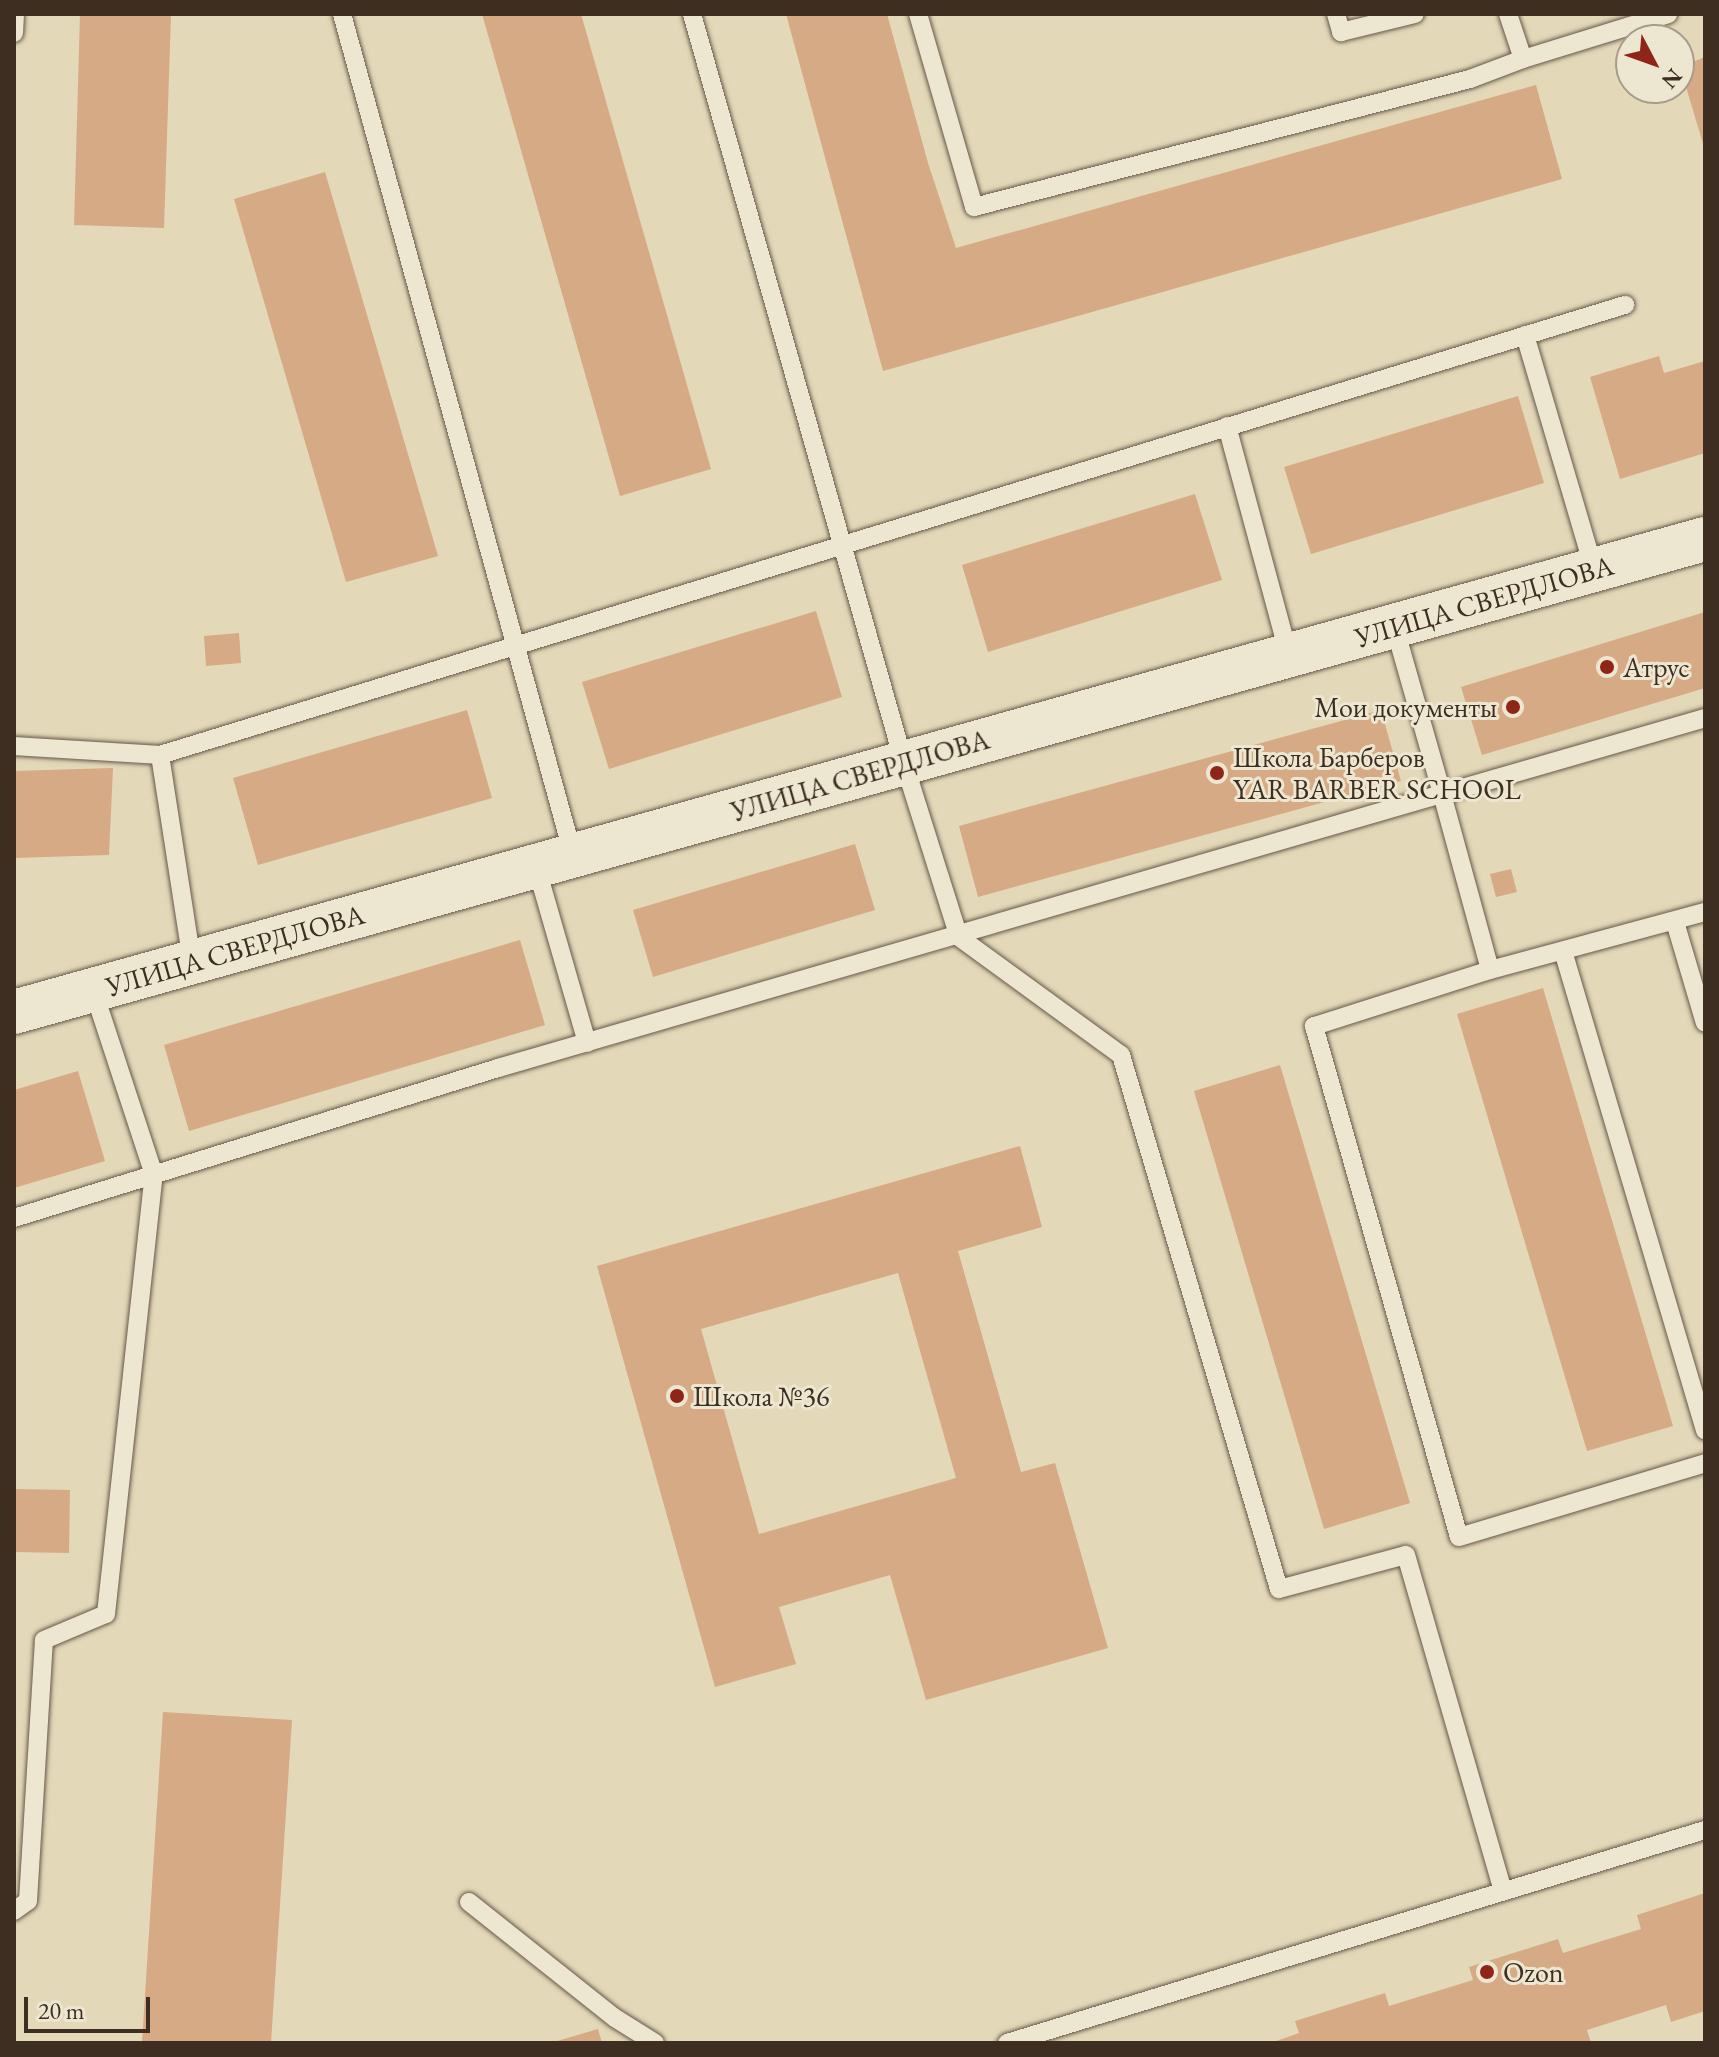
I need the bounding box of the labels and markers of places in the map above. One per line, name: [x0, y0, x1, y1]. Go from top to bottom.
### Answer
place label: Атрус: [1623, 650, 1690, 684]
marker: Атрус: [1598, 658, 1616, 676]
place label: Мои документы: [1314, 690, 1497, 724]
marker: Мои документы: [1504, 698, 1522, 716]
place label: Школа Барберов YAR BARBER SCHOOL: [1233, 740, 1521, 806]
marker: Школа Барберов YAR BARBER SCHOOL: [1208, 764, 1226, 782]
place label: Школа №36: [693, 1379, 829, 1413]
marker: Школа №36: [668, 1387, 686, 1405]
place label: Ozon: [1503, 1955, 1564, 1989]
marker: Ozon: [1478, 1963, 1496, 1981]

